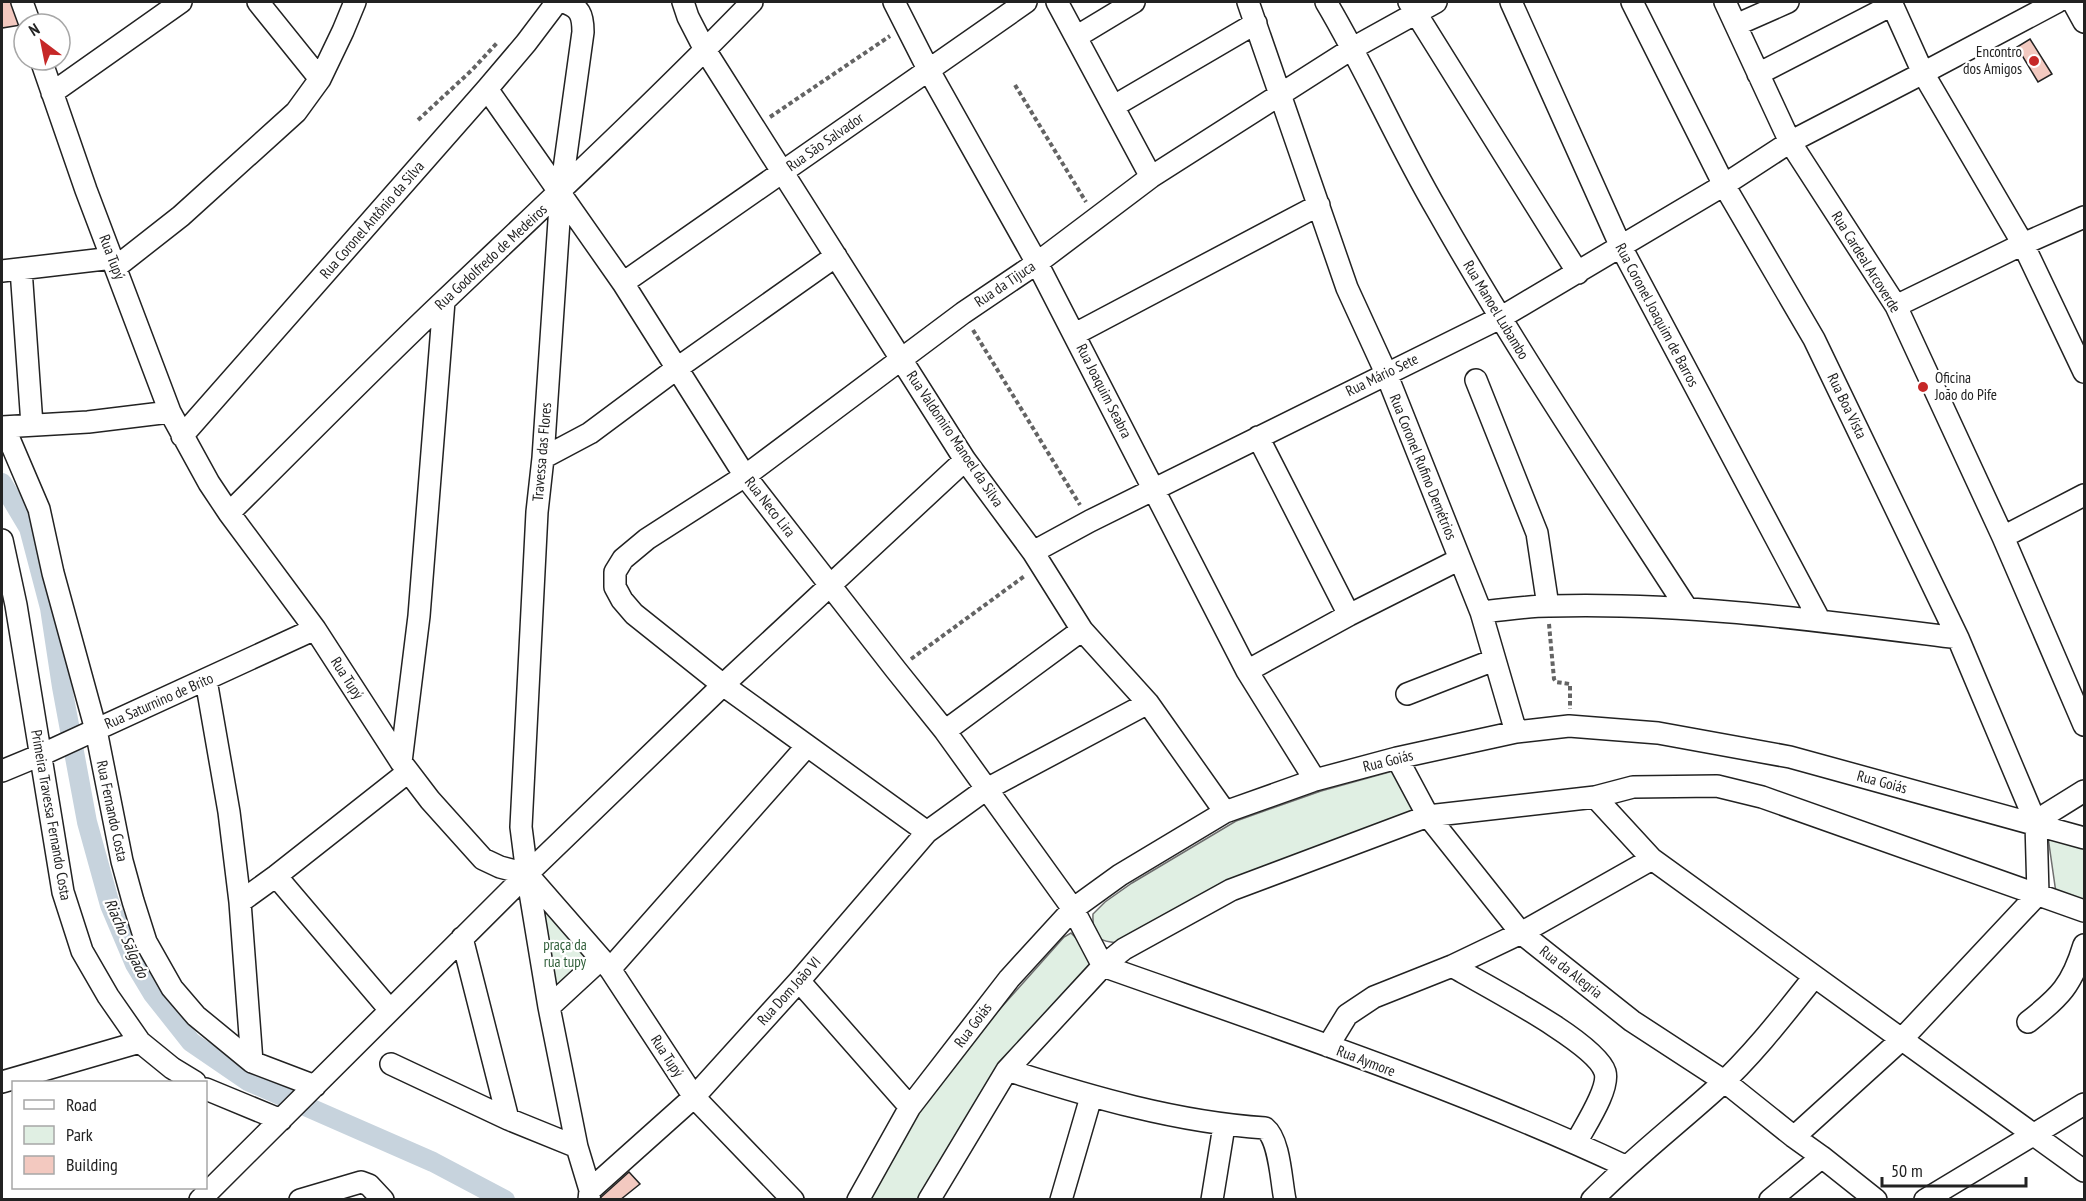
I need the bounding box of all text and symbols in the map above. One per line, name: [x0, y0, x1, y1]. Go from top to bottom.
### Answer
north arrow: [12, 12, 72, 72]
text: N: [25, 19, 43, 40]
place label: Encontro dos Amigos: [1963, 42, 2022, 78]
marker: Encontro dos Amigos: [2027, 54, 2041, 68]
street label: Rua São Salvador: [782, 108, 868, 175]
street label: Rua Coronel Antônio da Silva: [315, 157, 428, 282]
street label: Rua Godolfredo de Medeiros: [431, 200, 551, 314]
street label: Rua Cardeal Arcoverde: [1828, 207, 1905, 316]
street label: Rua Tupý: [95, 232, 130, 282]
street label: Rua Coronel Joaquim de Barros: [1612, 240, 1703, 390]
street label: Rua da Tijuca: [971, 256, 1039, 311]
street label: Rua Manoel Lubambo: [1459, 257, 1533, 363]
street label: Rua Joaquim Seabra: [1073, 340, 1136, 441]
street label: Rua Mário Sete: [1342, 349, 1421, 400]
street label: Rua Valdomiro Manoel da Silva: [903, 367, 1008, 510]
place label: Oficina João do Pife: [1934, 368, 1997, 404]
street label: Rua Boa Vista: [1823, 370, 1871, 442]
marker: Oficina João do Pife: [1916, 380, 1930, 394]
street label: Rua Coronel Rufino Demétrios: [1386, 391, 1461, 542]
street label: Travessa das Flores: [528, 402, 555, 502]
street label: Rua Neco Lira: [741, 473, 800, 541]
street label: Rua Tupý: [327, 653, 368, 703]
street label: Rua Saturnino de Brito: [102, 668, 216, 733]
street label: Primeira Travessa Fernando Costa: [27, 728, 76, 902]
street label: Rua Goiás: [1361, 745, 1415, 776]
street label: Rua Fernando Costa: [93, 759, 132, 863]
street label: Rua Goiás: [1855, 766, 1909, 797]
water label: Riacho Salgado: [101, 895, 154, 982]
park label: praça da rua tupy: [543, 935, 587, 971]
street label: Rua da Alegria: [1536, 941, 1607, 1002]
street label: Rua Dom João VI: [753, 952, 824, 1029]
street label: Rua Goiás: [950, 999, 996, 1051]
street label: Rua Tupý: [647, 1031, 688, 1081]
street label: Rua Aymore: [1334, 1041, 1398, 1080]
legend: [12, 1081, 207, 1189]
text: Road: [66, 1093, 97, 1116]
text: Park: [66, 1123, 93, 1146]
scale bar: [1882, 1150, 2026, 1188]
text: Building: [66, 1153, 118, 1176]
text: 50 m: [1891, 1159, 1923, 1182]

